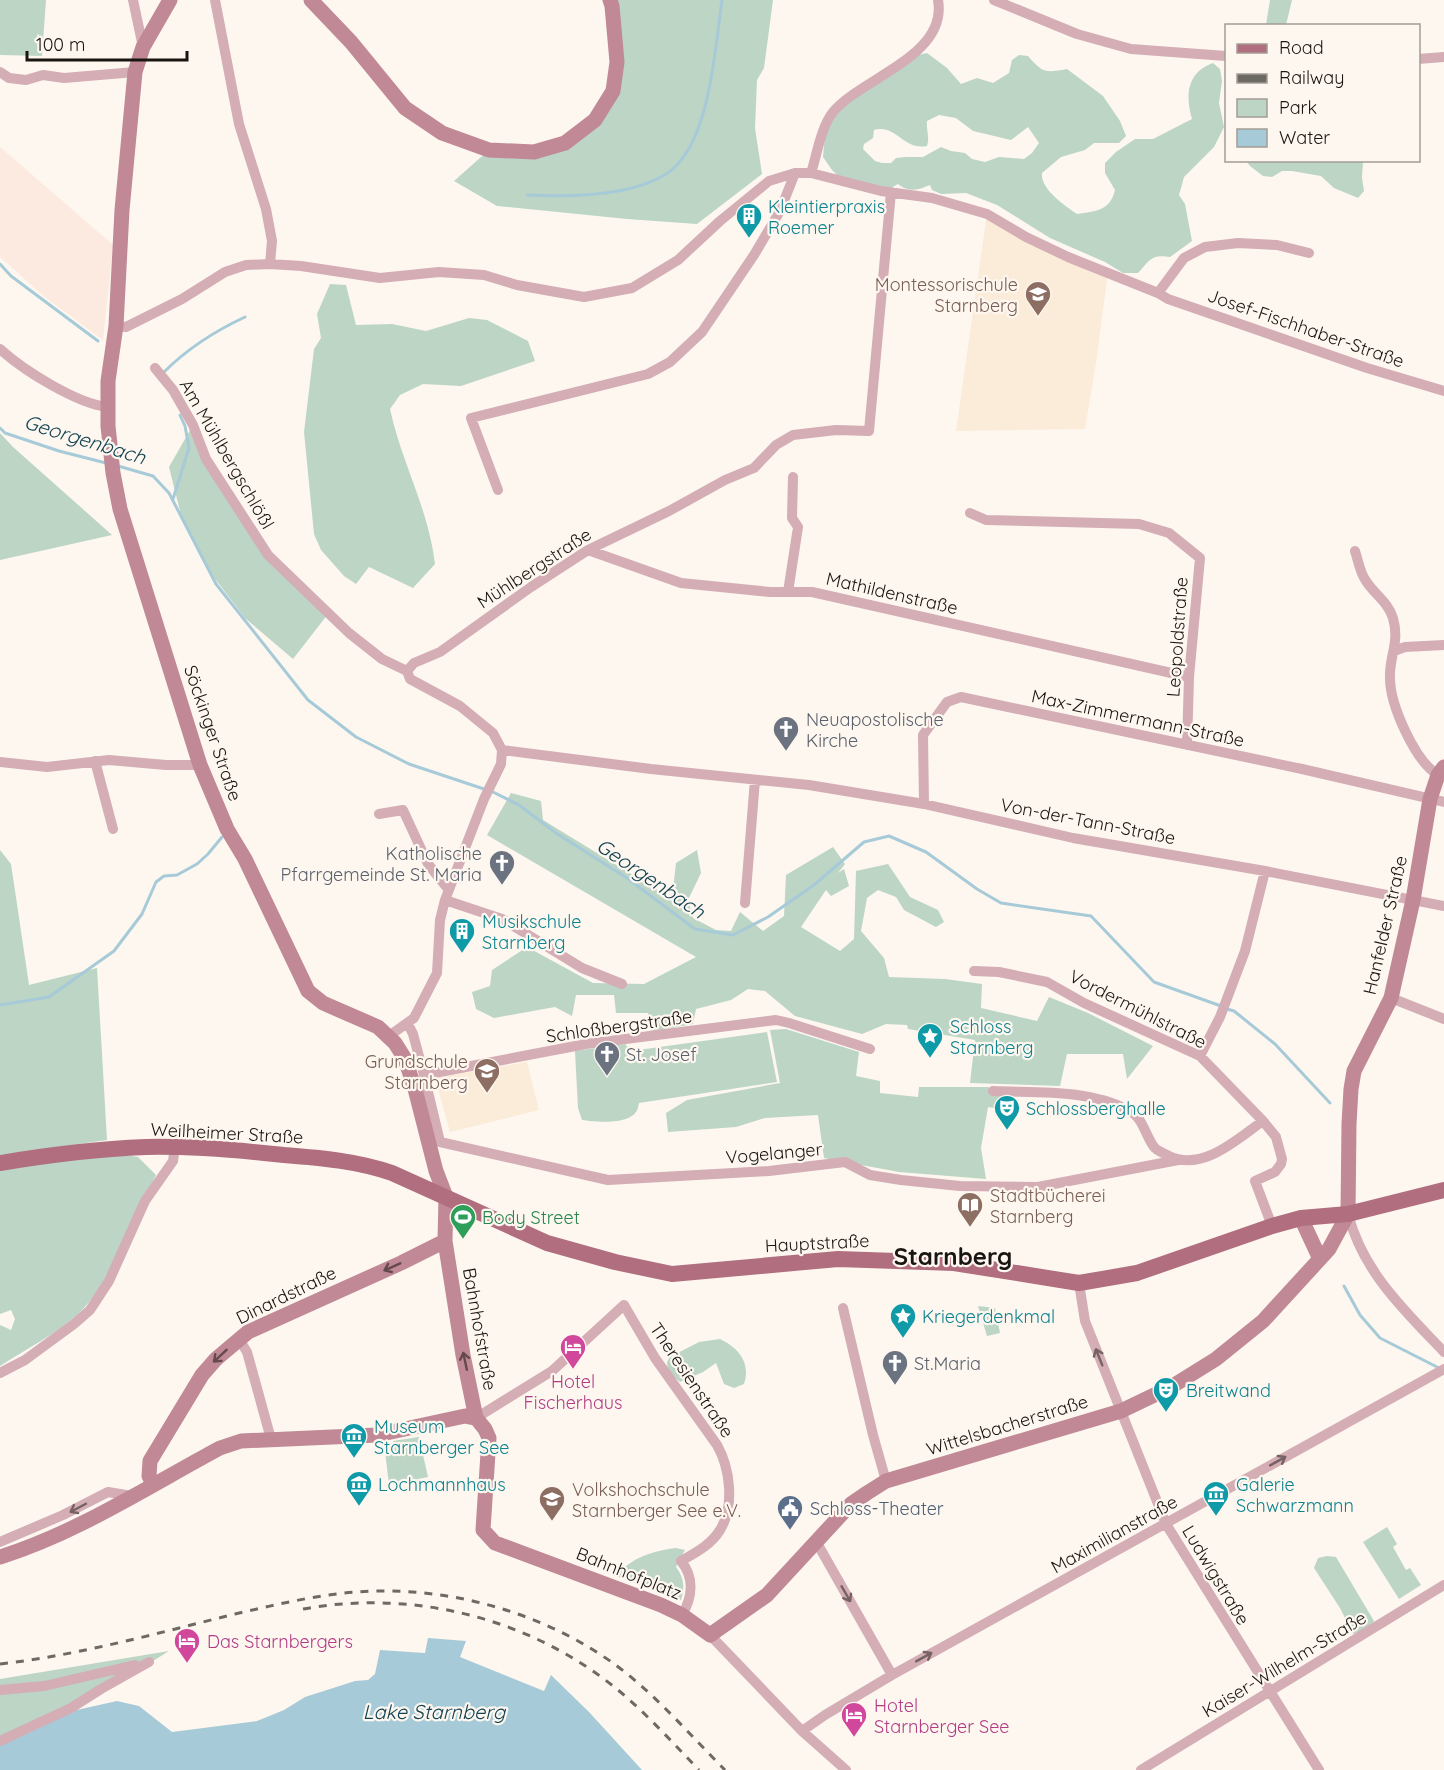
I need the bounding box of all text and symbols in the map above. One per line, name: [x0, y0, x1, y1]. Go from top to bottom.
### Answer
scale bar: [27, 24, 188, 62]
legend: [1225, 24, 1420, 162]
text: 100 m: [36, 33, 85, 56]
text: Road: [1279, 36, 1324, 59]
text: Railway: [1279, 66, 1345, 89]
text: Park: [1279, 96, 1317, 119]
text: Water: [1279, 126, 1330, 149]
place label: Kleintierpraxis Roemer: [768, 195, 885, 239]
building icon: Kleintierpraxis Roemer: [734, 201, 764, 239]
place label: Montessorischule Starnberg: [875, 273, 1018, 317]
school or university icon: Montessorischule Starnberg: [1023, 279, 1053, 317]
street label: Josef-Fischhaber-Straße: [1205, 284, 1407, 372]
street label: Am Mühlbergschlößl: [175, 375, 279, 533]
water label: Georgenbach: [21, 409, 149, 469]
street label: Mühlbergstraße: [473, 523, 595, 613]
street label: Mathildenstraße: [824, 567, 960, 619]
street label: Leopoldstraße: [1161, 576, 1193, 698]
street label: Söckinger Straße: [179, 662, 247, 804]
street label: Max-Zimmermann-Straße: [1029, 684, 1247, 752]
place label: Neuapostolische Kirche: [806, 708, 944, 752]
church icon: Neuapostolische Kirche: [771, 714, 801, 752]
street label: Von-der-Tann-Straße: [999, 793, 1177, 849]
water label: Georgenbach: [592, 833, 711, 924]
place label: Katholische Pfarrgemeinde St. Maria: [280, 842, 482, 886]
church icon: Katholische Pfarrgemeinde St. Maria: [487, 848, 517, 886]
street label: Hanfelder Straße: [1358, 853, 1412, 997]
place label: Musikschule Starnberg: [482, 910, 581, 954]
building icon: Musikschule Starnberg: [447, 916, 477, 954]
street label: Vordermühlstraße: [1065, 964, 1211, 1054]
street label: Schloßbergstraße: [544, 1004, 694, 1048]
place label: Schloss Starnberg: [950, 1015, 1033, 1059]
place icon: Schloss Starnberg: [915, 1021, 945, 1059]
church icon: St. Josef: [592, 1039, 622, 1077]
place label: St. Josef: [626, 1043, 697, 1066]
place label: Grundschule Starnberg: [365, 1050, 468, 1094]
school or university icon: Grundschule Starnberg: [472, 1056, 502, 1094]
theatre icon: Schlossberghalle: [992, 1093, 1022, 1131]
place label: Schlossberghalle: [1026, 1097, 1166, 1120]
street label: Weilheimer Straße: [150, 1118, 304, 1148]
street label: Vogelanger: [725, 1137, 823, 1169]
place label: Stadtbücherei Starnberg: [990, 1184, 1106, 1228]
library icon: Stadtbücherei Starnberg: [955, 1190, 985, 1228]
sports icon: Body Street: [448, 1202, 478, 1240]
place label: Body Street: [482, 1206, 580, 1229]
street label: Hauptstraße: [764, 1229, 870, 1257]
district label: Starnberg: [894, 1241, 1012, 1271]
street label: Dinardstraße: [232, 1261, 340, 1329]
one-way arrow: [384, 1261, 402, 1273]
street label: Bahnhofstraße: [458, 1266, 502, 1392]
place icon: Kriegerdenkmal: [888, 1301, 918, 1339]
place label: Kriegerdenkmal: [922, 1305, 1055, 1328]
street label: Theresienstraße: [645, 1318, 739, 1442]
hotel icon: Hotel Fischerhaus: [558, 1332, 588, 1370]
church icon: St.Maria: [880, 1348, 910, 1386]
one-way arrow: [1093, 1348, 1104, 1367]
one-way arrow: [213, 1349, 228, 1363]
one-way arrow: [458, 1352, 470, 1371]
place label: St.Maria: [914, 1352, 981, 1375]
place label: Hotel Fischerhaus: [524, 1370, 622, 1414]
theatre icon: Breitwand: [1151, 1375, 1181, 1413]
place label: Breitwand: [1186, 1379, 1271, 1402]
street label: Wittelsbacherstraße: [923, 1389, 1091, 1461]
place label: Museum Starnberger See: [374, 1415, 510, 1459]
museum icon: Museum Starnberger See: [339, 1421, 369, 1459]
one-way arrow: [1269, 1455, 1287, 1466]
museum icon: Lochmannhaus: [344, 1469, 374, 1507]
place label: Lochmannhaus: [378, 1473, 506, 1496]
place label: Galerie Schwarzmann: [1236, 1473, 1354, 1517]
place label: Volkshochschule Starnberger See e.V.: [572, 1478, 741, 1522]
museum icon: Galerie Schwarzmann: [1201, 1479, 1231, 1517]
school or university icon: Volkshochschule Starnberger See e.V.: [537, 1484, 567, 1522]
street label: Maximilianstraße: [1047, 1490, 1181, 1578]
public building icon: Schloss-Theater: [775, 1493, 805, 1531]
place label: Schloss-Theater: [810, 1497, 944, 1520]
one-way arrow: [69, 1503, 87, 1514]
street label: Ludwigstraße: [1177, 1521, 1255, 1629]
street label: Bahnhofplatz: [573, 1541, 685, 1605]
one-way arrow: [840, 1585, 852, 1602]
street label: Kaiser-Wilhelm-Straße: [1198, 1606, 1370, 1722]
hotel icon: Das Starnbergers: [172, 1626, 202, 1664]
place label: Das Starnbergers: [207, 1630, 353, 1653]
one-way arrow: [915, 1651, 932, 1663]
place label: Hotel Starnberger See: [874, 1694, 1010, 1738]
water label: Lake Starnberg: [363, 1699, 507, 1724]
hotel icon: Hotel Starnberger See: [839, 1700, 869, 1738]

